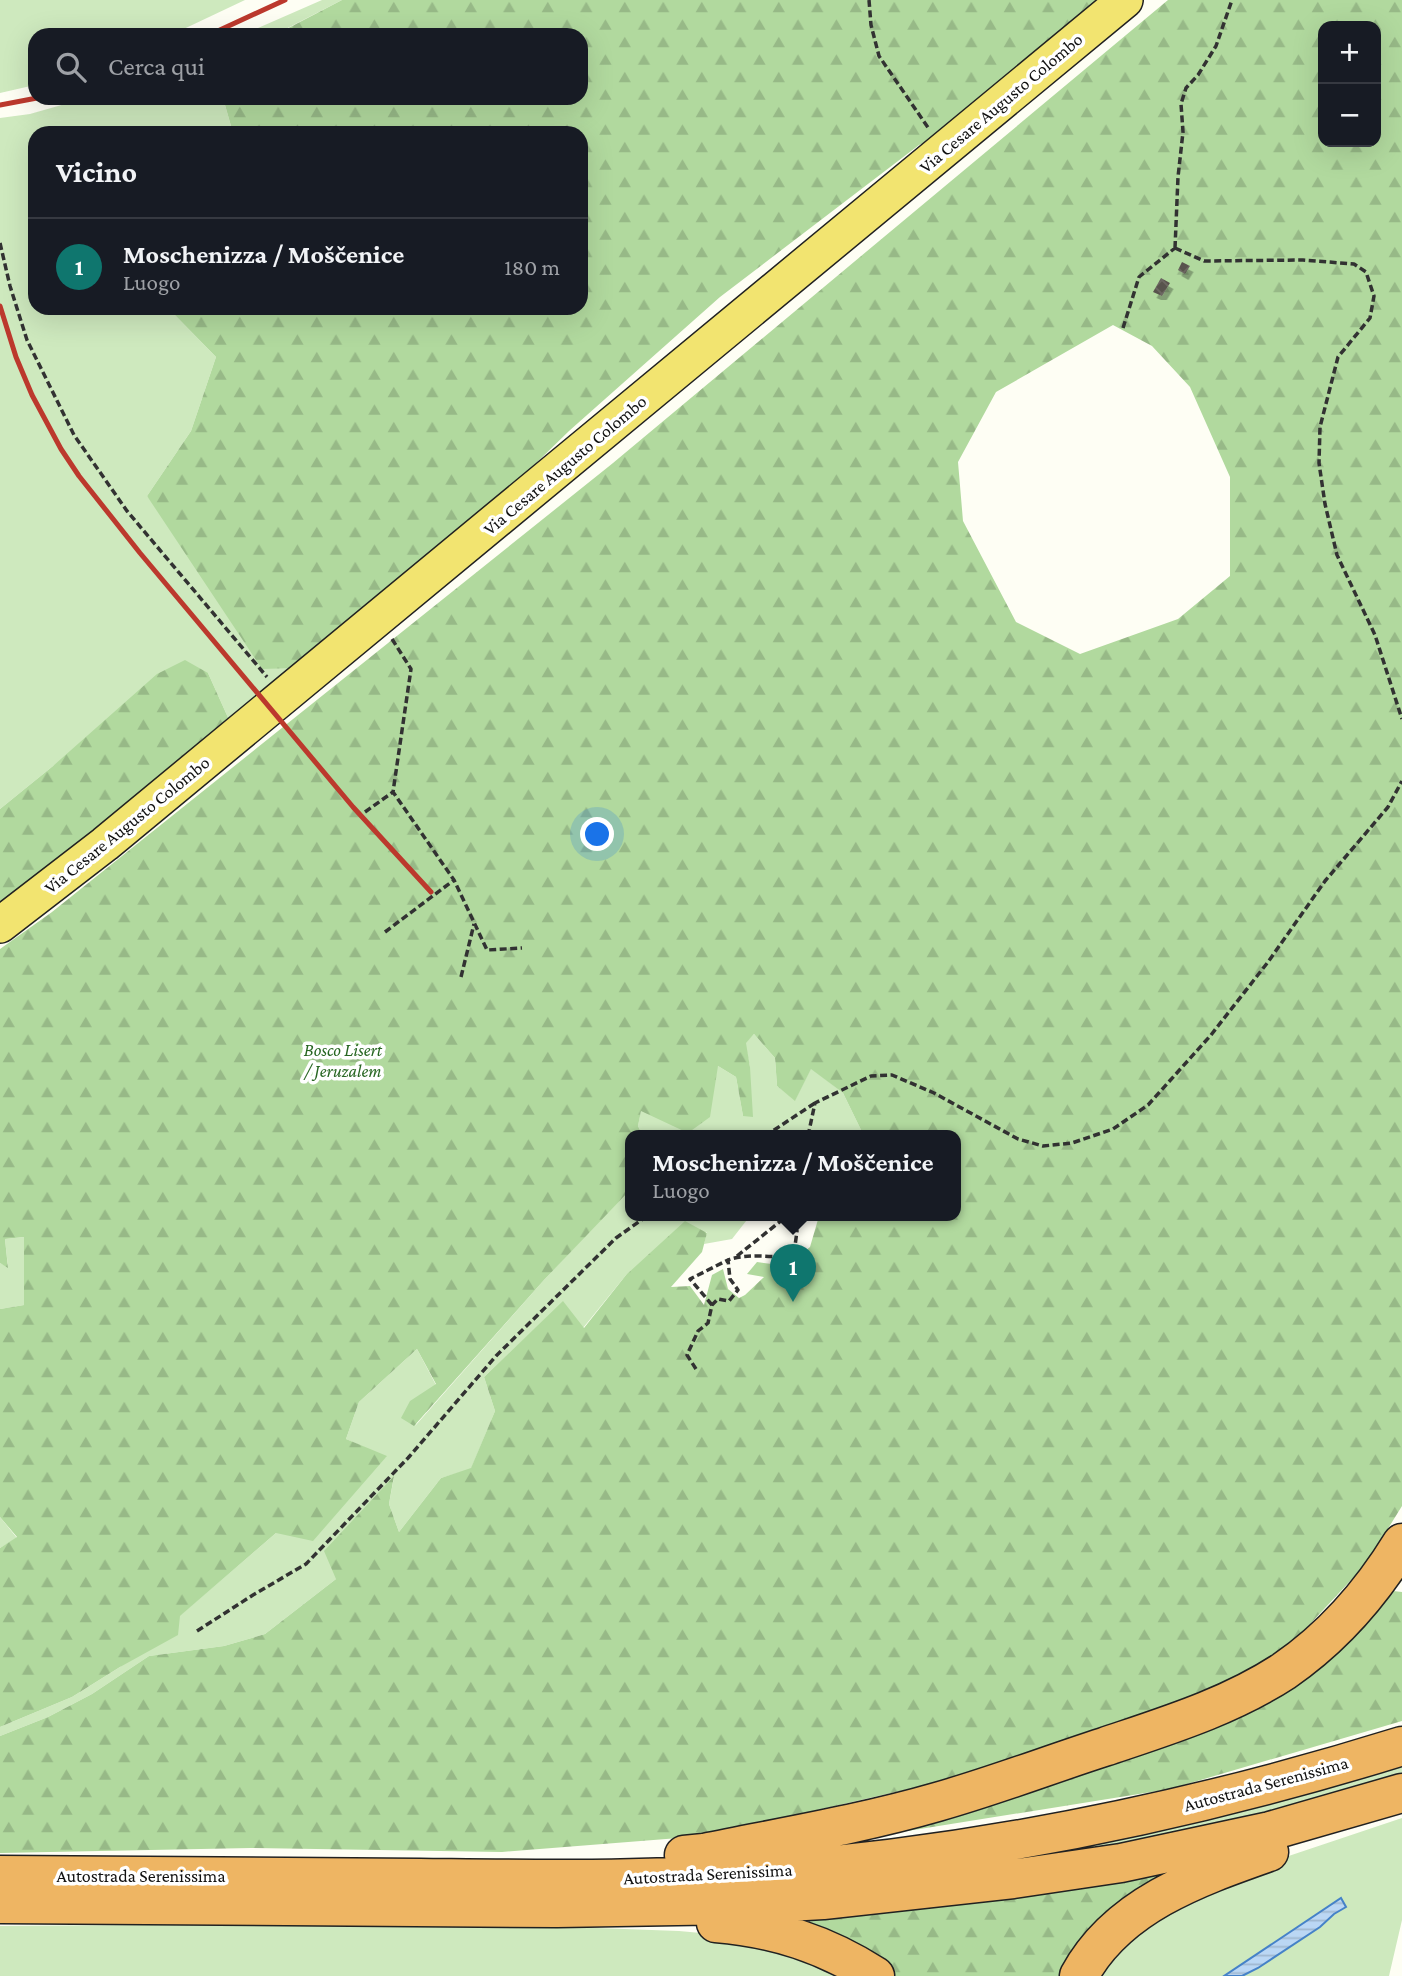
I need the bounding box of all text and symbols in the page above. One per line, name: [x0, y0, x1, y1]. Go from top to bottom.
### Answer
map controls: [1318, 21, 1381, 147]
button: +: [1318, 21, 1381, 84]
search box: [28, 28, 588, 105]
street label: Via Cesare Augusto Colombo: [916, 29, 1087, 177]
icon: search: [52, 48, 90, 86]
text: Cerca qui: [108, 52, 205, 81]
button: −: [1318, 84, 1381, 147]
text: Vicino: [56, 155, 137, 188]
text: Moschenizza / Moščenice: [123, 240, 404, 269]
text: 1: [75, 254, 83, 280]
text: 180 m: [504, 254, 560, 280]
text: Luogo: [123, 269, 180, 295]
street label: Via Cesare Augusto Colombo: [480, 391, 651, 539]
street label: Via Cesare Augusto Colombo: [41, 752, 214, 898]
your location: [580, 817, 614, 851]
park label: Bosco Lisert / Jeruzalem: [303, 1040, 383, 1081]
popup: [625, 1130, 961, 1221]
text: Moschenizza / Moščenice: [652, 1148, 934, 1177]
text: Luogo: [652, 1177, 710, 1203]
pin: 1: [770, 1244, 816, 1302]
street label: Autostrada Serenissima: [1182, 1752, 1350, 1816]
street label: Autostrada Serenissima: [623, 1860, 793, 1888]
street label: Autostrada Serenissima: [56, 1866, 226, 1886]

